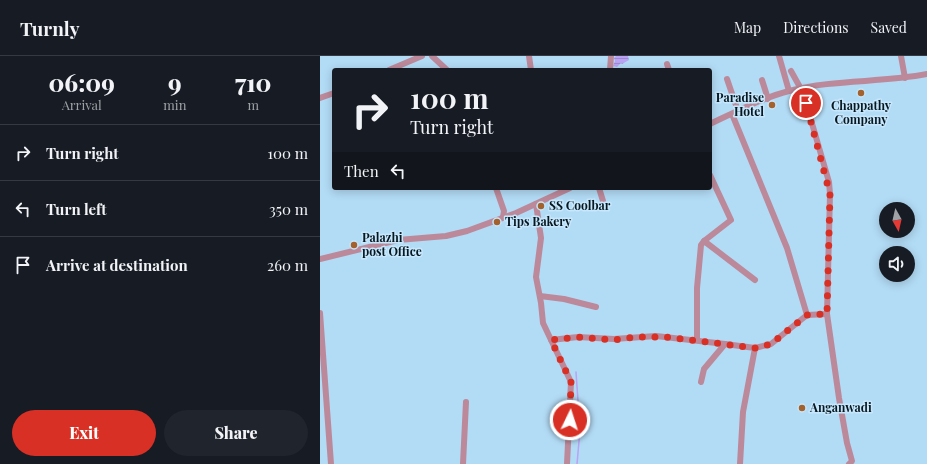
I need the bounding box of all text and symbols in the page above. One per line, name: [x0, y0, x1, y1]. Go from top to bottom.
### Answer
text: Turnly: [20, 15, 80, 41]
text: Map: [734, 18, 761, 37]
text: Directions: [783, 18, 849, 37]
text: Saved: [871, 18, 907, 37]
text: 06:09: [49, 66, 115, 98]
text: 9: [168, 66, 182, 98]
text: 710: [235, 66, 271, 98]
text: 100 m: [410, 79, 489, 116]
icon: right: [344, 84, 396, 136]
pin: [789, 86, 823, 120]
marker: Chappathy Company: [856, 88, 866, 98]
place label: Paradise Hotel: [716, 89, 764, 119]
icon: arrive: [795, 92, 817, 114]
text: Arrival: [62, 96, 102, 113]
text: min: [163, 96, 186, 113]
text: m: [247, 96, 259, 113]
place label: Chappathy Company: [831, 97, 892, 127]
marker: Paradise Hotel: [767, 100, 777, 110]
text: Turn right: [410, 115, 493, 139]
icon: right: [12, 142, 34, 164]
text: Turn right: [46, 143, 119, 163]
text: 100 m: [267, 143, 308, 163]
icon: left: [387, 160, 409, 182]
text: Then: [344, 161, 379, 181]
place label: SS Coolbar: [549, 197, 611, 213]
icon: left: [12, 198, 34, 220]
text: Turn left: [46, 199, 107, 219]
text: 350 m: [269, 199, 308, 219]
marker: SS Coolbar: [536, 201, 546, 211]
north arrow: [879, 202, 915, 238]
map controls: [879, 202, 915, 282]
place label: Tips Bakery: [505, 213, 572, 229]
marker: Tips Bakery: [492, 217, 502, 227]
place label: Palazhi post Office: [362, 229, 422, 259]
marker: Palazhi post Office: [349, 240, 359, 250]
button: sound: [879, 246, 915, 282]
icon: arrive: [12, 254, 34, 276]
text: Arrive at destination: [46, 255, 188, 275]
text: 260 m: [267, 255, 308, 275]
position arrow: [549, 399, 591, 441]
place label: Anganwadi: [809, 399, 872, 415]
marker: Anganwadi: [797, 403, 807, 413]
button: Exit: [12, 410, 156, 456]
button: Share: [164, 410, 308, 456]

